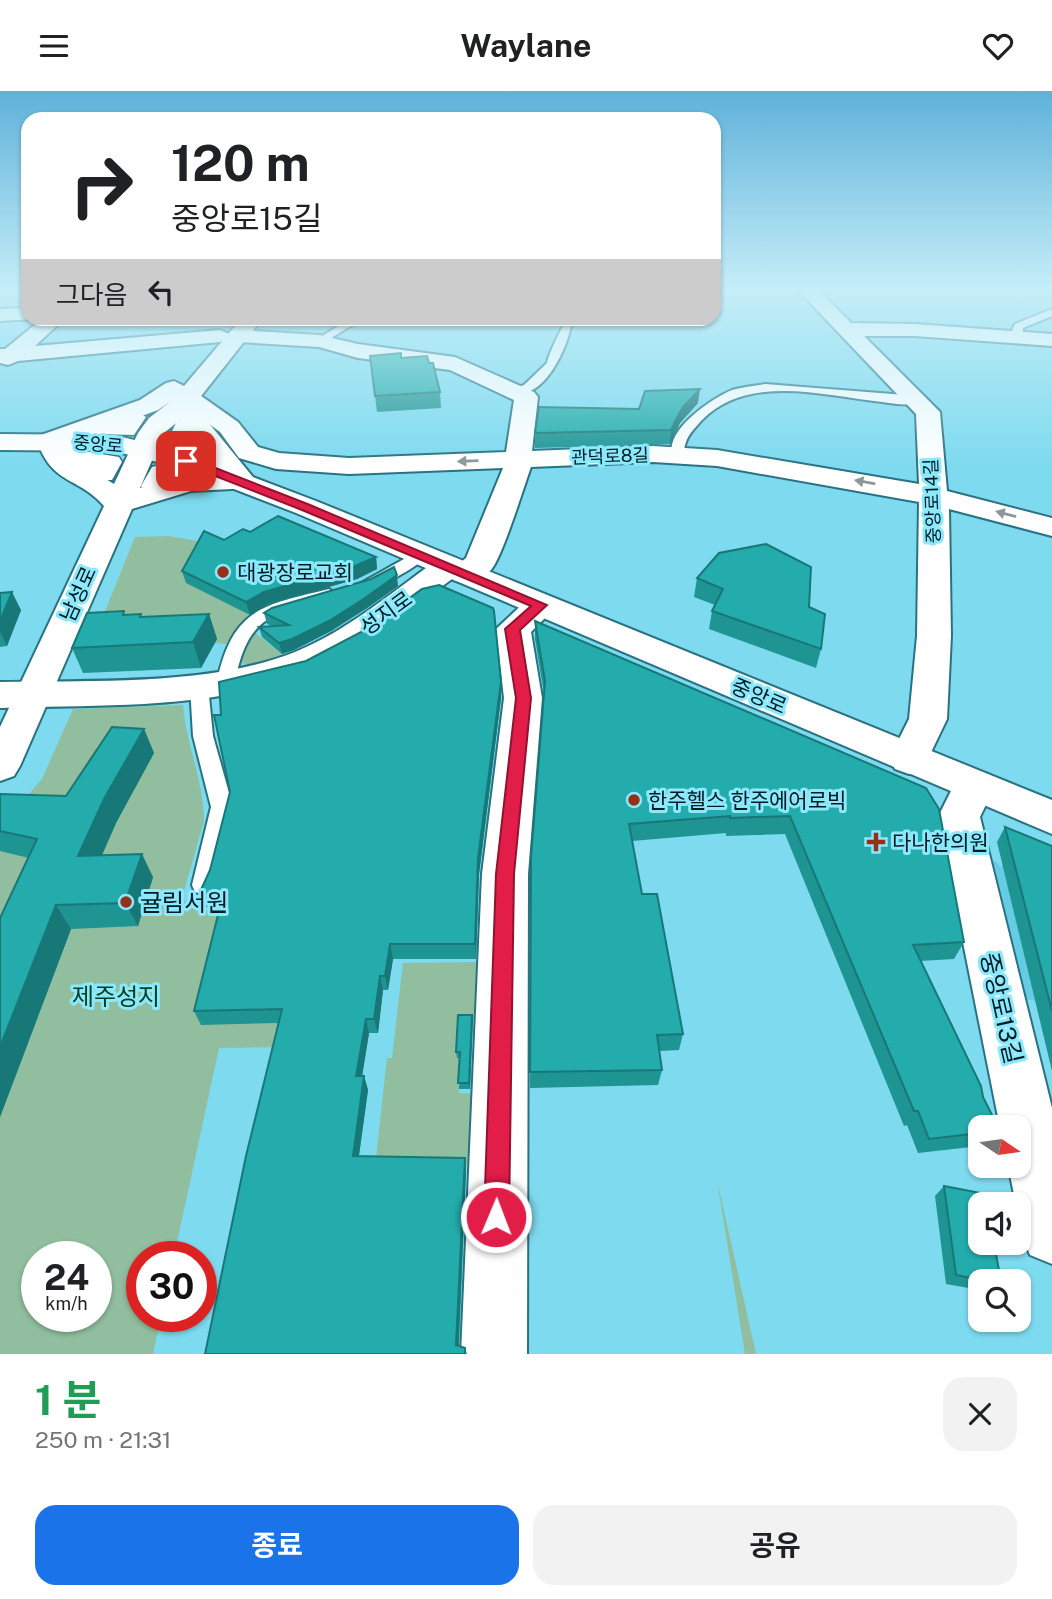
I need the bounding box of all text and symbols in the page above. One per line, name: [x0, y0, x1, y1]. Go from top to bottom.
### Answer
icon: menu: [35, 27, 73, 65]
text: Waylane: [461, 27, 591, 64]
icon: heart: [979, 27, 1017, 65]
text: 120 m: [171, 134, 310, 192]
icon: right: [56, 140, 147, 231]
text: 중앙로15길: [171, 200, 322, 237]
icon: left: [142, 273, 180, 311]
text: 그다음: [56, 279, 128, 310]
street label: 중앙로: [72, 431, 124, 457]
pin: [156, 431, 216, 491]
icon: arrive: [167, 442, 205, 480]
street label: 관덕로8길: [571, 444, 649, 468]
one-way arrow: [457, 456, 479, 467]
street label: 중앙로14길: [920, 458, 944, 544]
one-way arrow: [854, 476, 876, 487]
one-way arrow: [995, 508, 1017, 519]
place label: 대광장로교회: [237, 560, 353, 585]
street label: 남성로: [55, 562, 101, 626]
marker: 대광장로교회: [215, 564, 231, 580]
street label: 성지로: [355, 586, 417, 640]
street label: 중앙로: [727, 673, 791, 719]
place label: 한주헬스 한주에어로빅: [648, 788, 846, 813]
marker: 한주헬스 한주에어로빅: [626, 792, 642, 808]
place label: 다나한의원: [892, 830, 989, 855]
marker: 다나한의원: [866, 832, 886, 852]
place label: 귤림서원: [140, 888, 228, 916]
marker: 귤림서원: [118, 894, 134, 910]
street label: 중앙로13길: [976, 950, 1028, 1066]
park label: 제주성지: [72, 982, 160, 1010]
north arrow: [968, 1115, 1031, 1178]
map controls: [968, 1115, 1031, 1332]
position arrow: [459, 1180, 533, 1254]
button: sound: [968, 1192, 1031, 1255]
speed limit sign: 30: [126, 1241, 217, 1332]
text: 24: [44, 1257, 89, 1298]
button: search: [968, 1269, 1031, 1332]
text: km/h: [45, 1293, 88, 1314]
text: 1 분: [35, 1375, 101, 1424]
button: close: [943, 1377, 1017, 1451]
text: 250 m · 21:31: [35, 1426, 171, 1453]
button: 종료: [35, 1505, 519, 1585]
button: 공유: [533, 1505, 1017, 1585]

